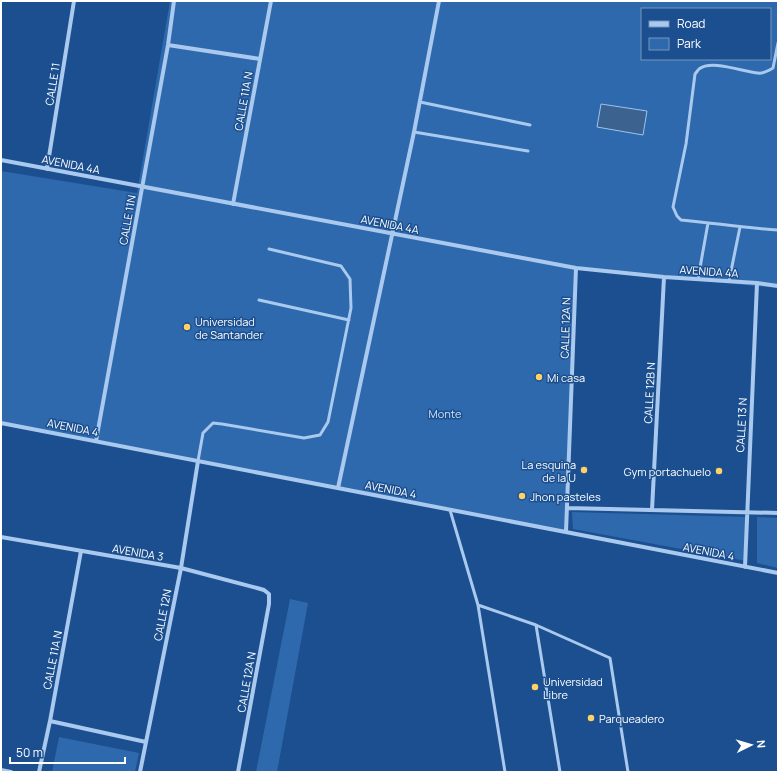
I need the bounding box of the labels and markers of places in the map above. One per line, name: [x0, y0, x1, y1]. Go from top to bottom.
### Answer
place label: Universidad de Santander: [195, 314, 264, 342]
marker: Universidad de Santander: [182, 322, 192, 332]
place label: Mi casa: [547, 370, 585, 385]
marker: Mi casa: [534, 372, 544, 382]
place label: La esquina de la U: [522, 457, 576, 485]
place label: Gym portachuelo: [624, 464, 711, 479]
marker: La esquina de la U: [579, 465, 589, 475]
marker: Gym portachuelo: [714, 466, 724, 476]
place label: Jhon pasteles: [530, 489, 601, 504]
marker: Jhon pasteles: [517, 491, 527, 501]
place label: Universidad Libre: [543, 674, 603, 702]
marker: Universidad Libre: [530, 682, 540, 692]
place label: Parqueadero: [599, 711, 665, 726]
marker: Parqueadero: [586, 713, 596, 723]

